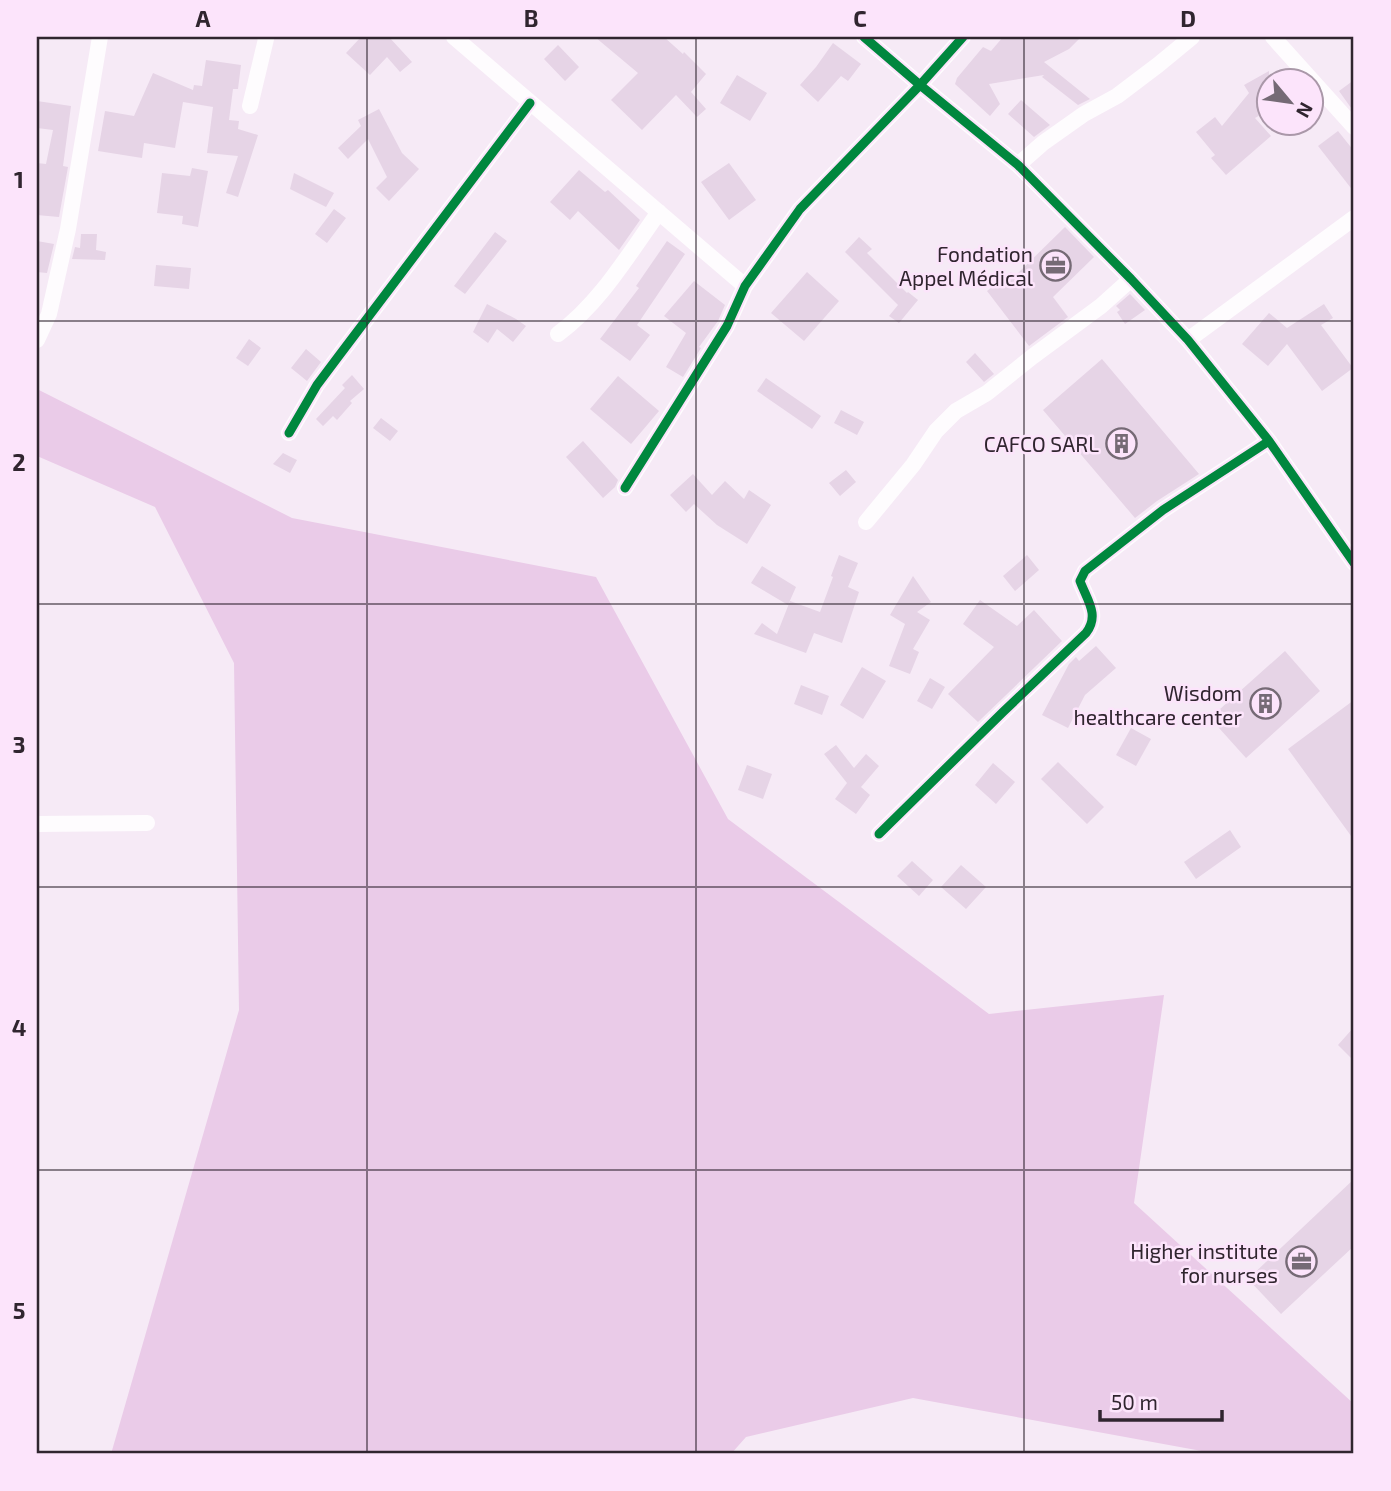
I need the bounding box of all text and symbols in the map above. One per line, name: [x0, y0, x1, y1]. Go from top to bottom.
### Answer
text: A: [195, 4, 211, 32]
text: B: [524, 4, 538, 32]
text: C: [853, 4, 867, 32]
text: D: [1180, 4, 1196, 32]
north arrow: [1254, 66, 1324, 136]
text: N: [1292, 99, 1319, 122]
text: 1: [14, 165, 24, 193]
place label: Fondation Appel Médical: [899, 241, 1034, 290]
office icon: Fondation Appel Médical: [1039, 248, 1073, 282]
building icon: CAFCO SARL: [1105, 426, 1139, 460]
place label: CAFCO SARL: [984, 431, 1099, 456]
text: 2: [12, 448, 26, 476]
place label: Wisdom healthcare center: [1074, 680, 1243, 729]
building icon: Wisdom healthcare center: [1248, 687, 1282, 721]
text: 3: [12, 730, 26, 758]
text: 4: [12, 1013, 26, 1041]
place label: Higher institute for nurses: [1130, 1238, 1278, 1287]
office icon: Higher institute for nurses: [1284, 1245, 1318, 1279]
text: 5: [13, 1296, 25, 1324]
scale bar: [1100, 1379, 1223, 1423]
text: 50 m: [1111, 1389, 1158, 1414]

